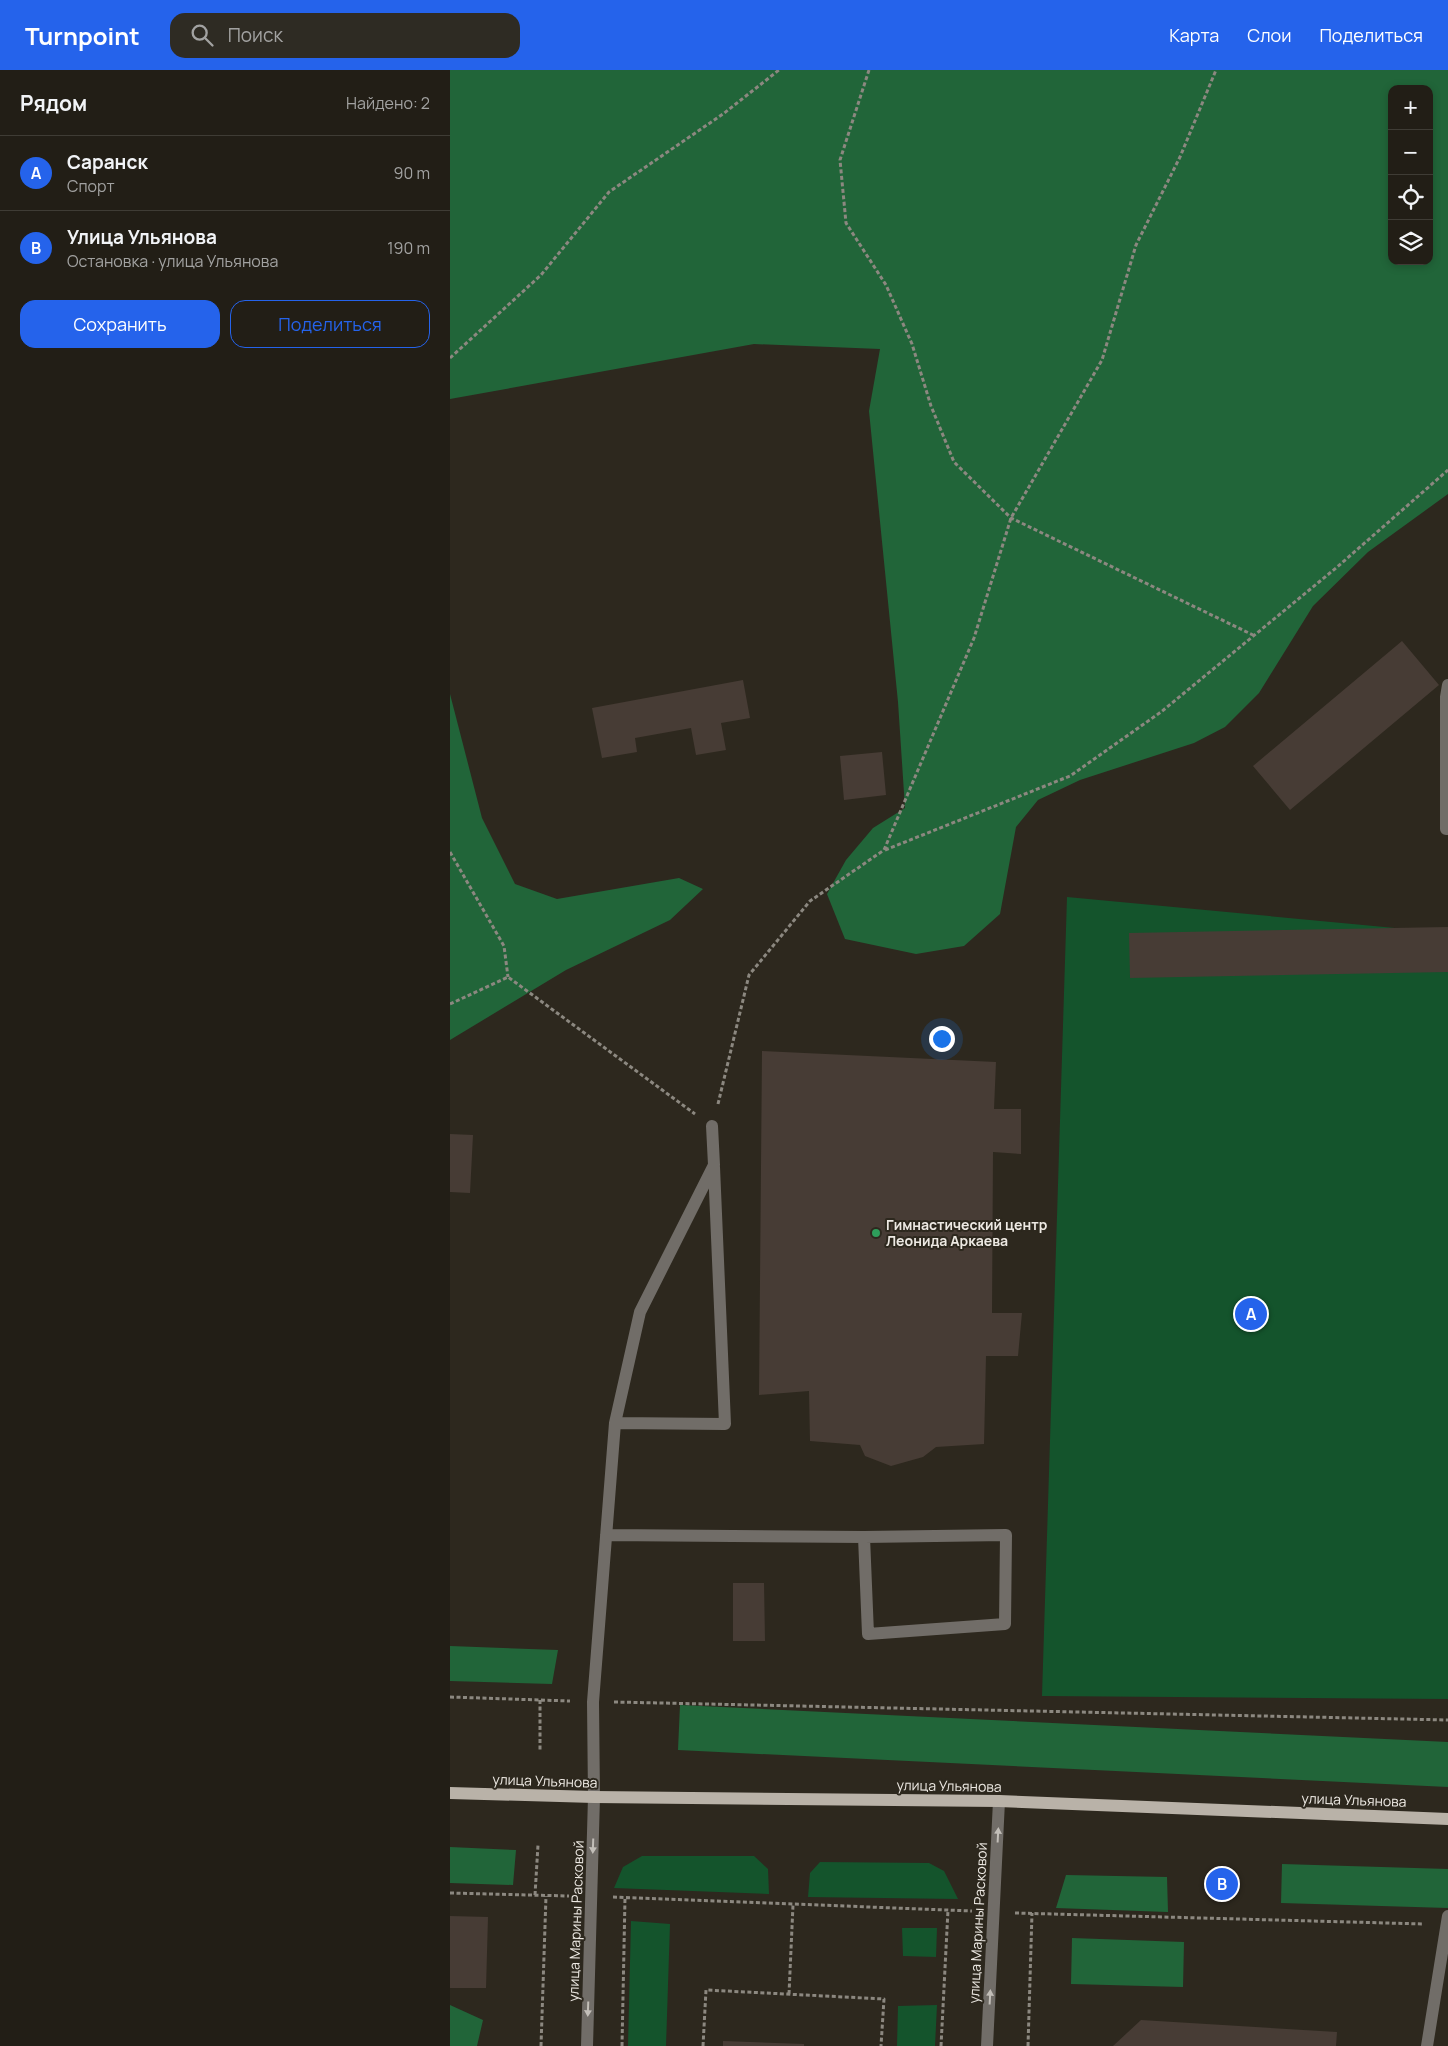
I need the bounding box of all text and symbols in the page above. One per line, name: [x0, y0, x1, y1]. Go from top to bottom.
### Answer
search box: [170, 13, 520, 58]
text: Turnpoint: [25, 19, 140, 52]
icon: search: [188, 21, 216, 49]
text: Поиск: [228, 22, 283, 48]
text: Карта: [1169, 23, 1219, 47]
text: Слои: [1247, 23, 1291, 47]
text: Поделиться: [1319, 23, 1423, 47]
map controls: [1388, 85, 1433, 265]
button: +: [1388, 85, 1433, 130]
text: Рядом: [20, 89, 87, 117]
text: Найдено: 2: [346, 92, 430, 114]
button: −: [1388, 130, 1433, 175]
text: Саранск: [67, 149, 148, 175]
text: A: [31, 162, 41, 184]
text: 90 m: [394, 162, 430, 184]
text: Спорт: [67, 175, 115, 197]
button: locate: [1388, 175, 1433, 220]
button: layers: [1388, 220, 1433, 265]
text: Улица Ульянова: [67, 224, 217, 250]
text: B: [31, 237, 41, 259]
text: 190 m: [387, 237, 430, 259]
text: Остановка · улица Ульянова: [67, 250, 278, 272]
button: Сохранить: [20, 300, 220, 348]
button: Поделиться: [230, 300, 430, 348]
your location: [929, 1026, 955, 1052]
place label: Гимнастический центр Леонида Аркаева: [886, 1215, 1048, 1250]
marker: Гимнастический центр Леонида Аркаева: [870, 1227, 882, 1239]
pin: A: [1235, 1295, 1267, 1333]
street label: улица Ульянова: [492, 1769, 598, 1792]
street label: улица Ульянова: [896, 1775, 1002, 1796]
street label: улица Ульянова: [1301, 1788, 1407, 1811]
one-way arrow: [994, 1827, 1002, 1843]
one-way arrow: [589, 1838, 597, 1854]
street label: улица Марины Расковой: [563, 1840, 588, 2002]
street label: улица Марины Расковой: [964, 1842, 991, 2004]
pin: B: [1206, 1865, 1238, 1903]
one-way arrow: [986, 1989, 994, 2005]
one-way arrow: [584, 2001, 592, 2017]

